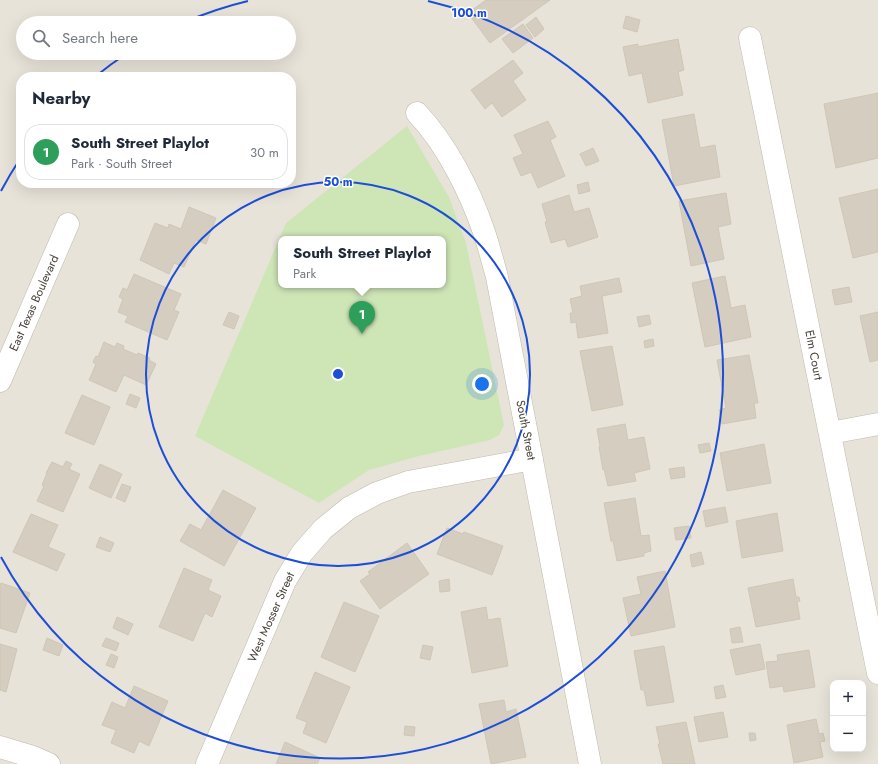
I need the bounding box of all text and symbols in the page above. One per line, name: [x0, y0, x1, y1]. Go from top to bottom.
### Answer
text: 100 m: [451, 4, 487, 22]
search box: [16, 16, 296, 60]
icon: search: [30, 27, 52, 49]
text: Search here: [62, 27, 138, 49]
text: Nearby: [32, 86, 90, 110]
text: South Street Playlot: [71, 132, 209, 154]
text: 1: [43, 143, 49, 162]
text: 30 m: [250, 143, 279, 162]
text: Park · South Street: [71, 154, 172, 173]
text: 50 m: [323, 173, 353, 191]
popup: [278, 236, 446, 288]
text: South Street Playlot: [293, 242, 431, 264]
street label: East Texas Boulevard: [5, 252, 63, 354]
text: Park: [293, 264, 316, 283]
pin: 1: [349, 301, 375, 334]
street label: Elm Court: [800, 329, 828, 382]
centre of rings: [331, 367, 345, 381]
your location: [472, 374, 492, 394]
street label: South Street: [511, 398, 541, 462]
street label: West Mosser Street: [243, 569, 299, 665]
map controls: [830, 680, 866, 752]
button: +: [830, 680, 866, 716]
button: −: [830, 716, 866, 752]

